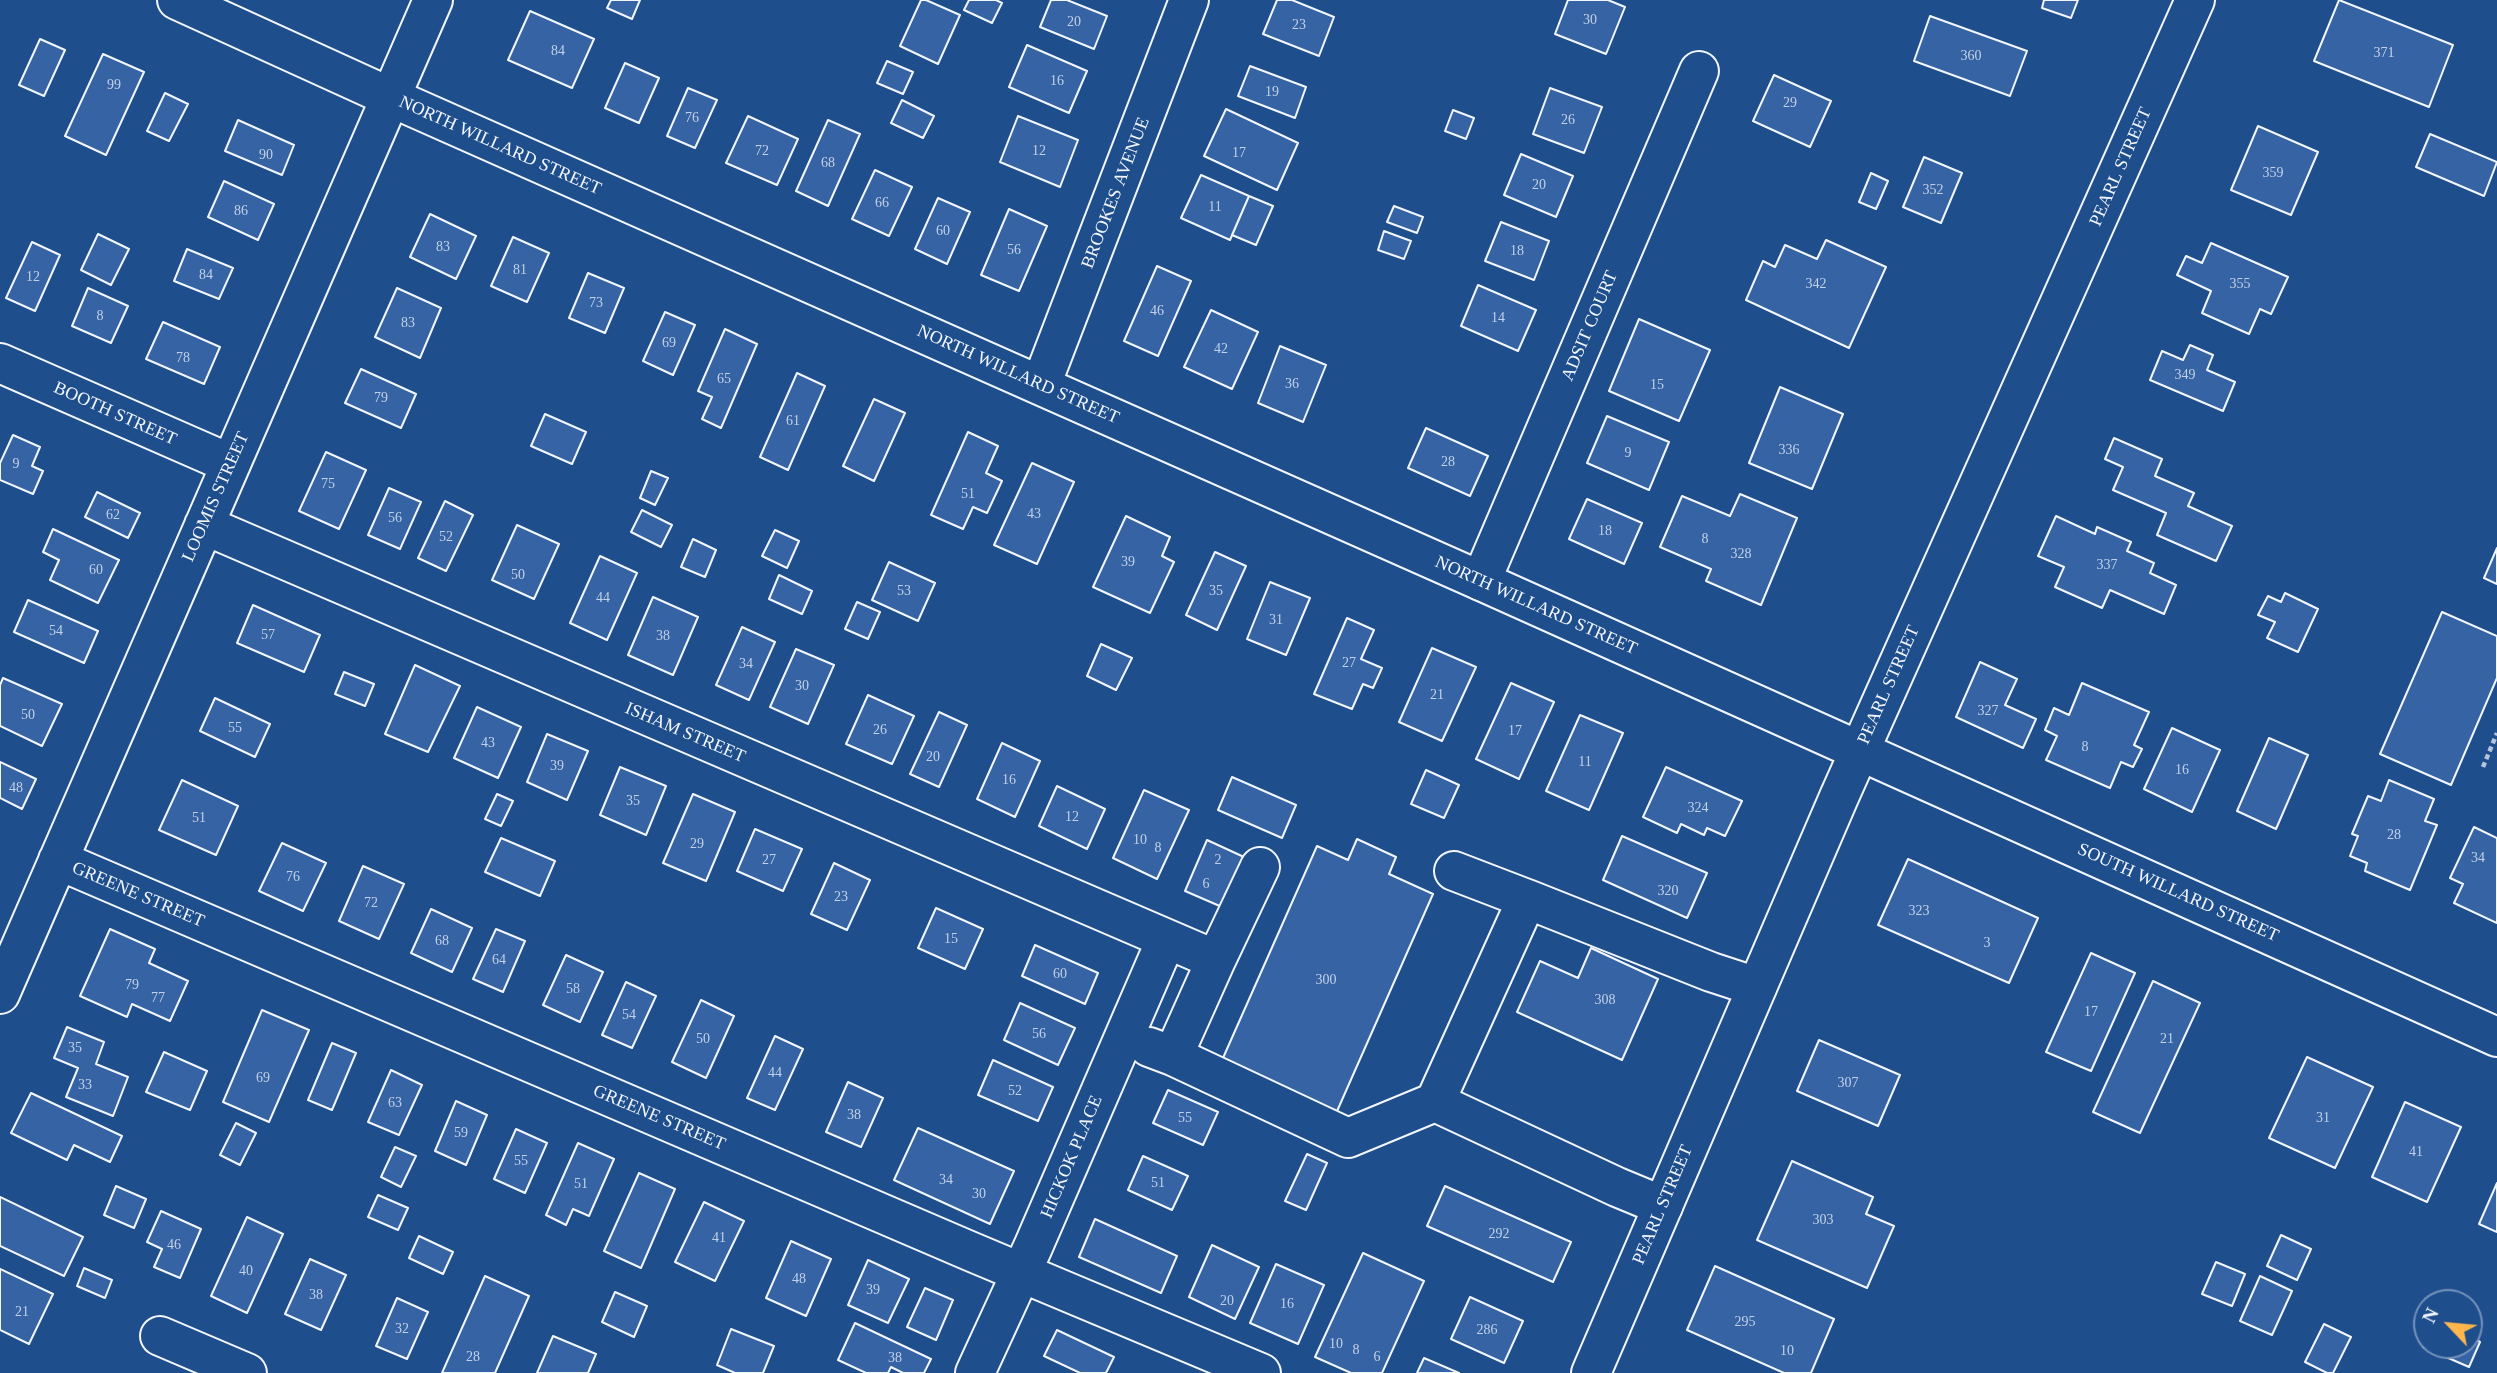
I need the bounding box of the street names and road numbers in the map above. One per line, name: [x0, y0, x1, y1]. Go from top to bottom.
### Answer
street label: NORTH WILLARD STREET: [396, 92, 604, 200]
street label: PEARL STREET: [2085, 104, 2157, 230]
street label: BROOKES AVENUE: [1077, 114, 1155, 272]
street label: ADSIT COURT: [1557, 268, 1623, 384]
street label: NORTH WILLARD STREET: [914, 321, 1122, 429]
street label: BOOTH STREET: [50, 377, 180, 451]
street label: LOOMIS STREET: [178, 429, 254, 565]
street label: NORTH WILLARD STREET: [1432, 552, 1640, 660]
street label: PEARL STREET: [1853, 622, 1925, 748]
street label: ISHAM STREET: [622, 698, 748, 768]
street label: SOUTH WILLARD STREET: [2074, 839, 2282, 947]
street label: GREENE STREET: [69, 857, 207, 933]
street label: GREENE STREET: [590, 1080, 728, 1156]
street label: HICKOK PLACE: [1036, 1092, 1108, 1222]
street label: PEARL STREET: [1628, 1142, 1698, 1268]

